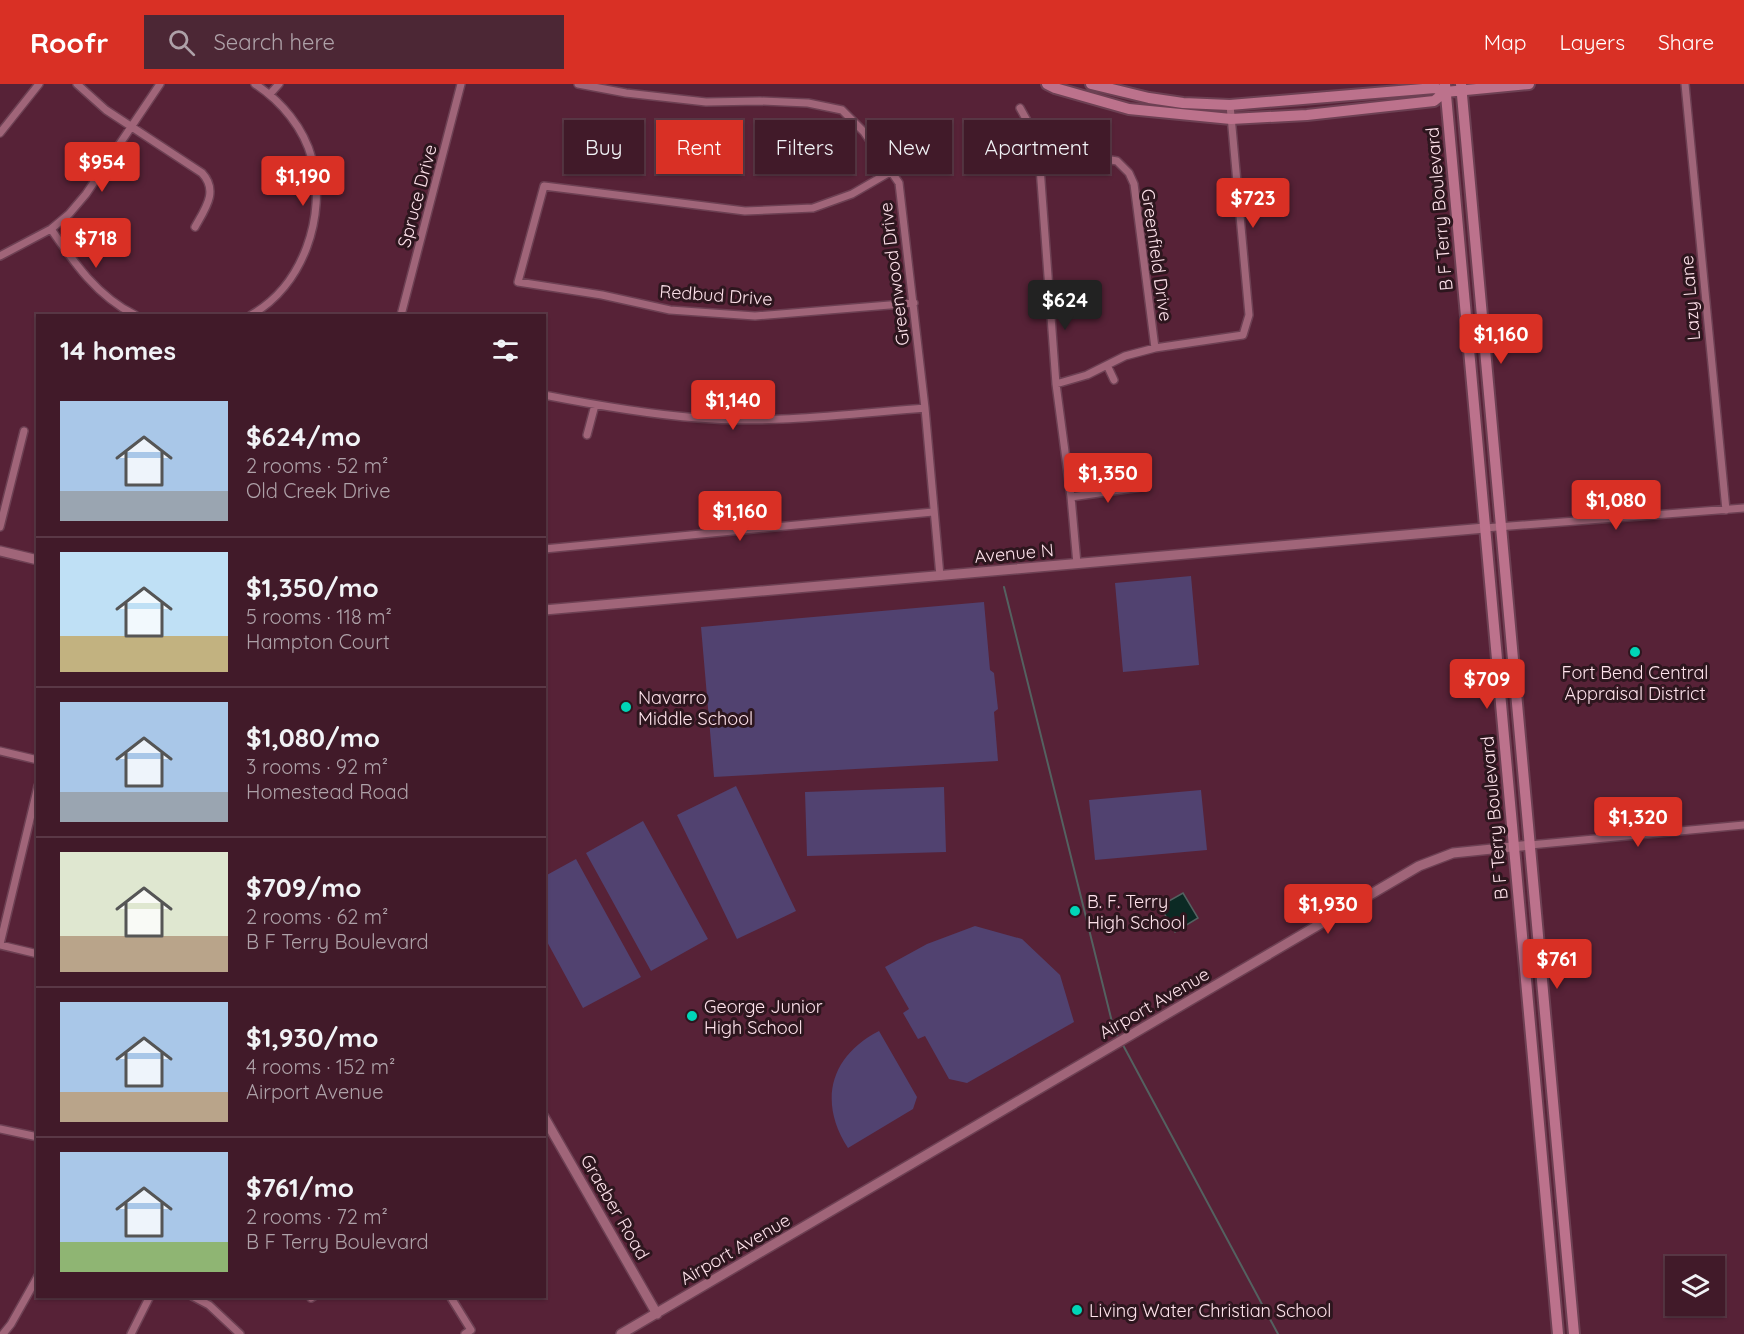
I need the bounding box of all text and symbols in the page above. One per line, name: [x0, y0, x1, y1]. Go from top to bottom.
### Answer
search box: [144, 15, 564, 69]
text: Roofr: [30, 25, 108, 60]
icon: search: [165, 26, 198, 59]
text: Search here: [213, 28, 335, 56]
text: Map: [1484, 29, 1527, 55]
text: Layers: [1560, 29, 1625, 55]
text: Share: [1658, 29, 1714, 55]
chip: Buy: [564, 120, 644, 174]
chip: Rent: [656, 120, 743, 174]
chip: Filters: [755, 120, 855, 174]
chip: New: [867, 120, 952, 174]
chip: Apartment: [964, 120, 1110, 174]
street label: B F Terry Boulevard: [1420, 126, 1458, 292]
pin: $954: [66, 142, 138, 193]
street label: Spruce Drive: [392, 142, 442, 250]
text: $954: [79, 149, 125, 174]
pin: $1,190: [254, 156, 352, 207]
text: $1,190: [275, 163, 331, 188]
pin: $723: [1217, 178, 1289, 229]
text: $723: [1230, 185, 1276, 210]
street label: Greenfield Drive: [1136, 187, 1178, 323]
street label: Greenwood Drive: [874, 201, 914, 347]
pin: $718: [60, 218, 132, 269]
text: $718: [75, 225, 117, 250]
street label: Lazy Lane: [1675, 255, 1705, 341]
street label: Redbud Drive: [659, 280, 773, 310]
pin: $624: [1029, 280, 1101, 331]
text: $624: [1042, 287, 1088, 312]
pin: $1,160: [1452, 314, 1550, 365]
text: $1,160: [1474, 321, 1528, 346]
text: 14 homes: [60, 334, 176, 367]
icon: filters: [489, 334, 522, 367]
pin: $1,140: [684, 380, 782, 431]
text: $1,140: [705, 387, 761, 412]
text: $624/mo: [246, 420, 361, 453]
icon: home: [108, 425, 180, 497]
text: 2 rooms · 52 m²: [246, 453, 388, 478]
pin: $1,350: [1059, 453, 1157, 504]
text: $1,350: [1078, 460, 1138, 485]
text: Old Creek Drive: [246, 478, 391, 503]
pin: $1,080: [1567, 480, 1665, 531]
text: $1,080: [1586, 487, 1646, 512]
pin: $1,160: [691, 491, 789, 542]
text: $1,160: [713, 498, 767, 523]
street label: Avenue N: [973, 538, 1055, 568]
text: $1,350/mo: [246, 571, 379, 604]
icon: home: [108, 576, 180, 648]
text: 5 rooms · 118 m²: [246, 604, 392, 629]
text: Hampton Court: [246, 629, 390, 654]
marker: Fort Bend Central Appraisal District: [1628, 645, 1642, 659]
pin: $709: [1451, 659, 1523, 710]
place label: Fort Bend Central Appraisal District: [1561, 661, 1709, 705]
text: $709: [1464, 666, 1510, 691]
place label: Navarro Middle School: [638, 686, 753, 730]
marker: Navarro Middle School: [619, 700, 633, 714]
text: $1,080/mo: [246, 721, 380, 754]
icon: home: [108, 726, 180, 798]
street label: B F Terry Boulevard: [1475, 735, 1513, 901]
text: 3 rooms · 92 m²: [246, 754, 388, 779]
text: Homestead Road: [246, 779, 409, 804]
pin: $1,320: [1589, 797, 1687, 848]
text: $1,320: [1608, 804, 1668, 829]
text: $709/mo: [246, 871, 362, 904]
icon: home: [108, 876, 180, 948]
pin: $1,930: [1279, 884, 1377, 935]
place label: B. F. Terry High School: [1087, 890, 1186, 934]
text: $1,930: [1298, 891, 1358, 916]
text: 2 rooms · 62 m²: [246, 904, 388, 929]
marker: B. F. Terry High School: [1068, 904, 1082, 918]
text: B F Terry Boulevard: [246, 929, 429, 954]
pin: $761: [1521, 939, 1593, 990]
text: $761: [1537, 946, 1577, 971]
street label: Airport Avenue: [1095, 962, 1213, 1044]
place label: George Junior High School: [704, 995, 823, 1039]
marker: George Junior High School: [685, 1009, 699, 1023]
text: $1,930/mo: [246, 1021, 378, 1054]
icon: home: [108, 1026, 180, 1098]
text: 4 rooms · 152 m²: [246, 1054, 395, 1079]
text: Airport Avenue: [246, 1079, 383, 1104]
street label: Graeber Road: [576, 1150, 654, 1264]
text: $761/mo: [246, 1171, 354, 1204]
icon: home: [108, 1176, 180, 1248]
text: 2 rooms · 72 m²: [246, 1204, 388, 1229]
street label: Airport Avenue: [676, 1208, 794, 1290]
text: B F Terry Boulevard: [246, 1229, 429, 1254]
map controls: [1665, 1256, 1725, 1316]
button: layers: [1665, 1256, 1725, 1316]
place label: Living Water Christian School: [1089, 1299, 1331, 1322]
marker: Living Water Christian School: [1070, 1303, 1084, 1317]

